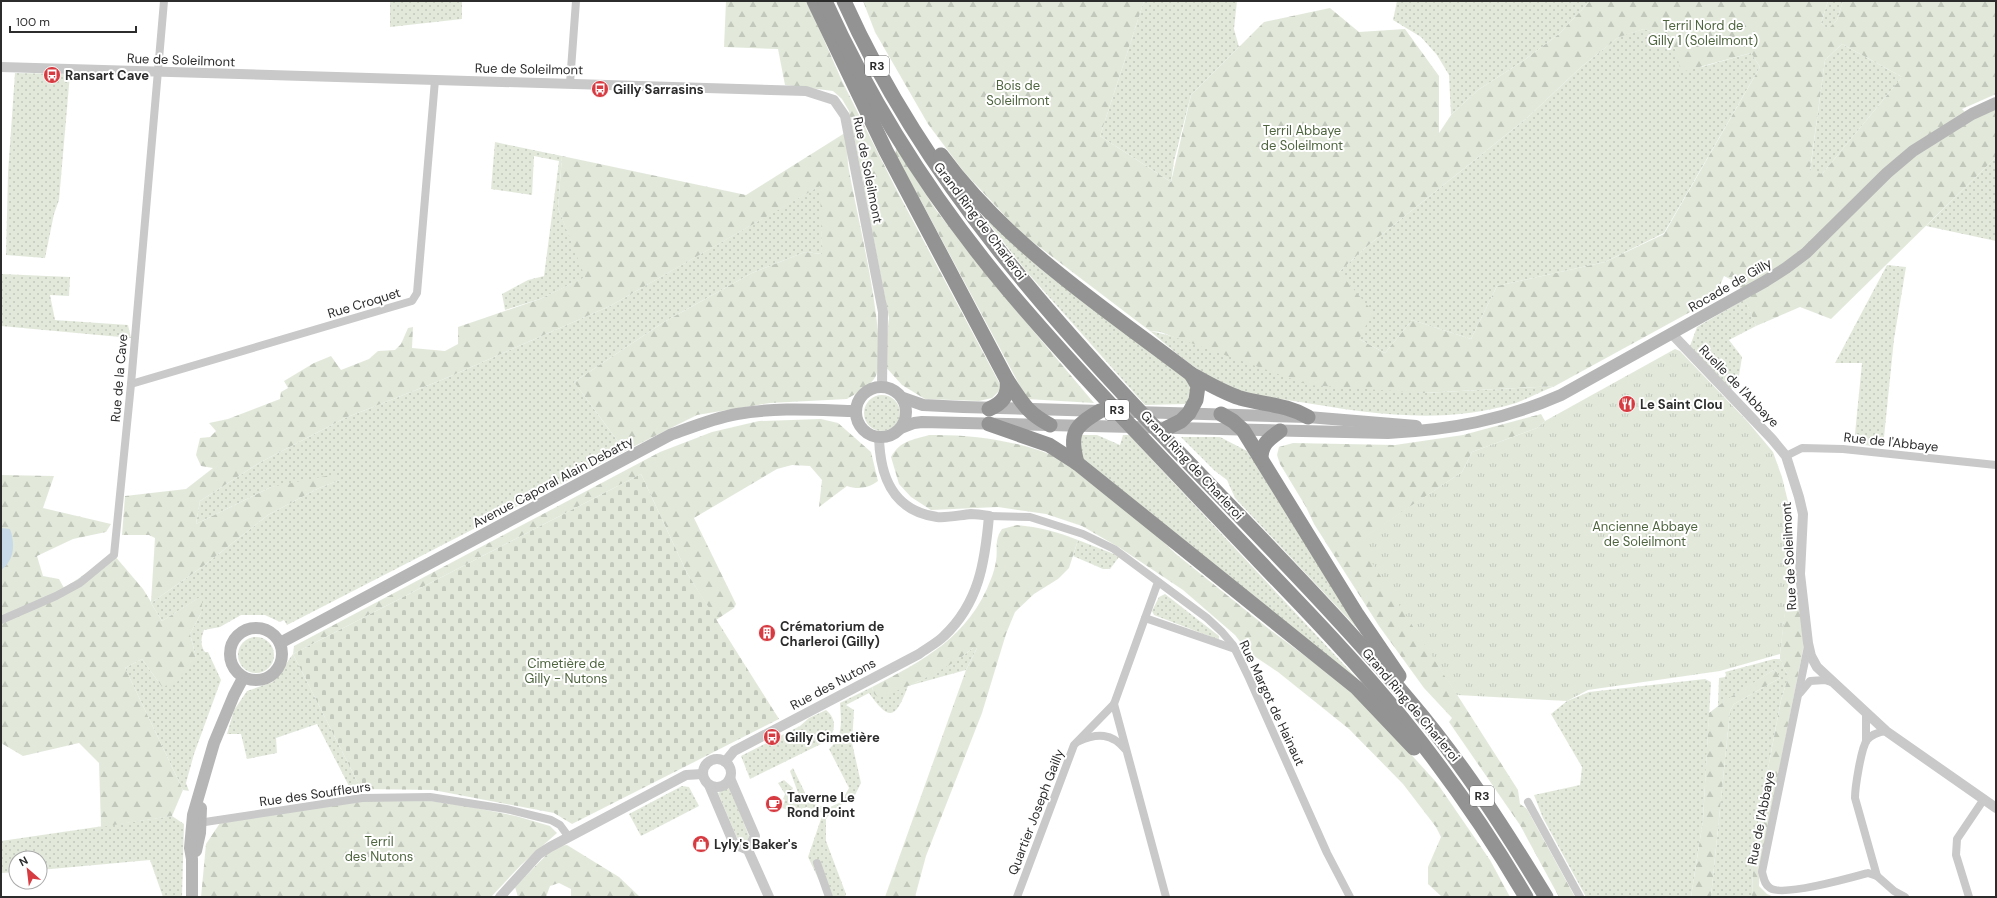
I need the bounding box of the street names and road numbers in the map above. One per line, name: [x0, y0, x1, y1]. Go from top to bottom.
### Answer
street label: Rue de Soleilmont: [127, 50, 235, 70]
road number: R3: [865, 56, 889, 76]
street label: Rue de Soleilmont: [475, 60, 583, 78]
street label: Rue de Soleilmont: [849, 115, 887, 225]
street label: Grand Ring de Charleroi: [930, 159, 1030, 283]
street label: Rocade de Gilly: [1685, 254, 1775, 316]
street label: Rue Croquet: [325, 284, 403, 322]
street label: Rue de la Cave: [107, 333, 131, 423]
street label: Ruelle de l'Abbaye: [1695, 341, 1783, 431]
road number: R3: [1105, 400, 1129, 420]
street label: Grand Ring de Charleroi: [1137, 407, 1247, 523]
street label: Rue de l'Abbaye: [1843, 429, 1939, 455]
street label: Avenue Caporal Alain Debatty: [470, 432, 636, 532]
street label: Rue de Soleilmont: [1778, 501, 1800, 611]
street label: Rue Margot de Hainaut: [1235, 637, 1309, 769]
street label: Grand Ring de Charleroi: [1358, 645, 1464, 765]
street label: Rue des Nutons: [787, 654, 879, 714]
street label: Quartier Joseph Gailly: [1004, 747, 1068, 877]
street label: Rue de l'Abbaye: [1744, 770, 1778, 866]
street label: Rue des Souffleurs: [258, 778, 372, 810]
road number: R3: [1470, 786, 1494, 806]

